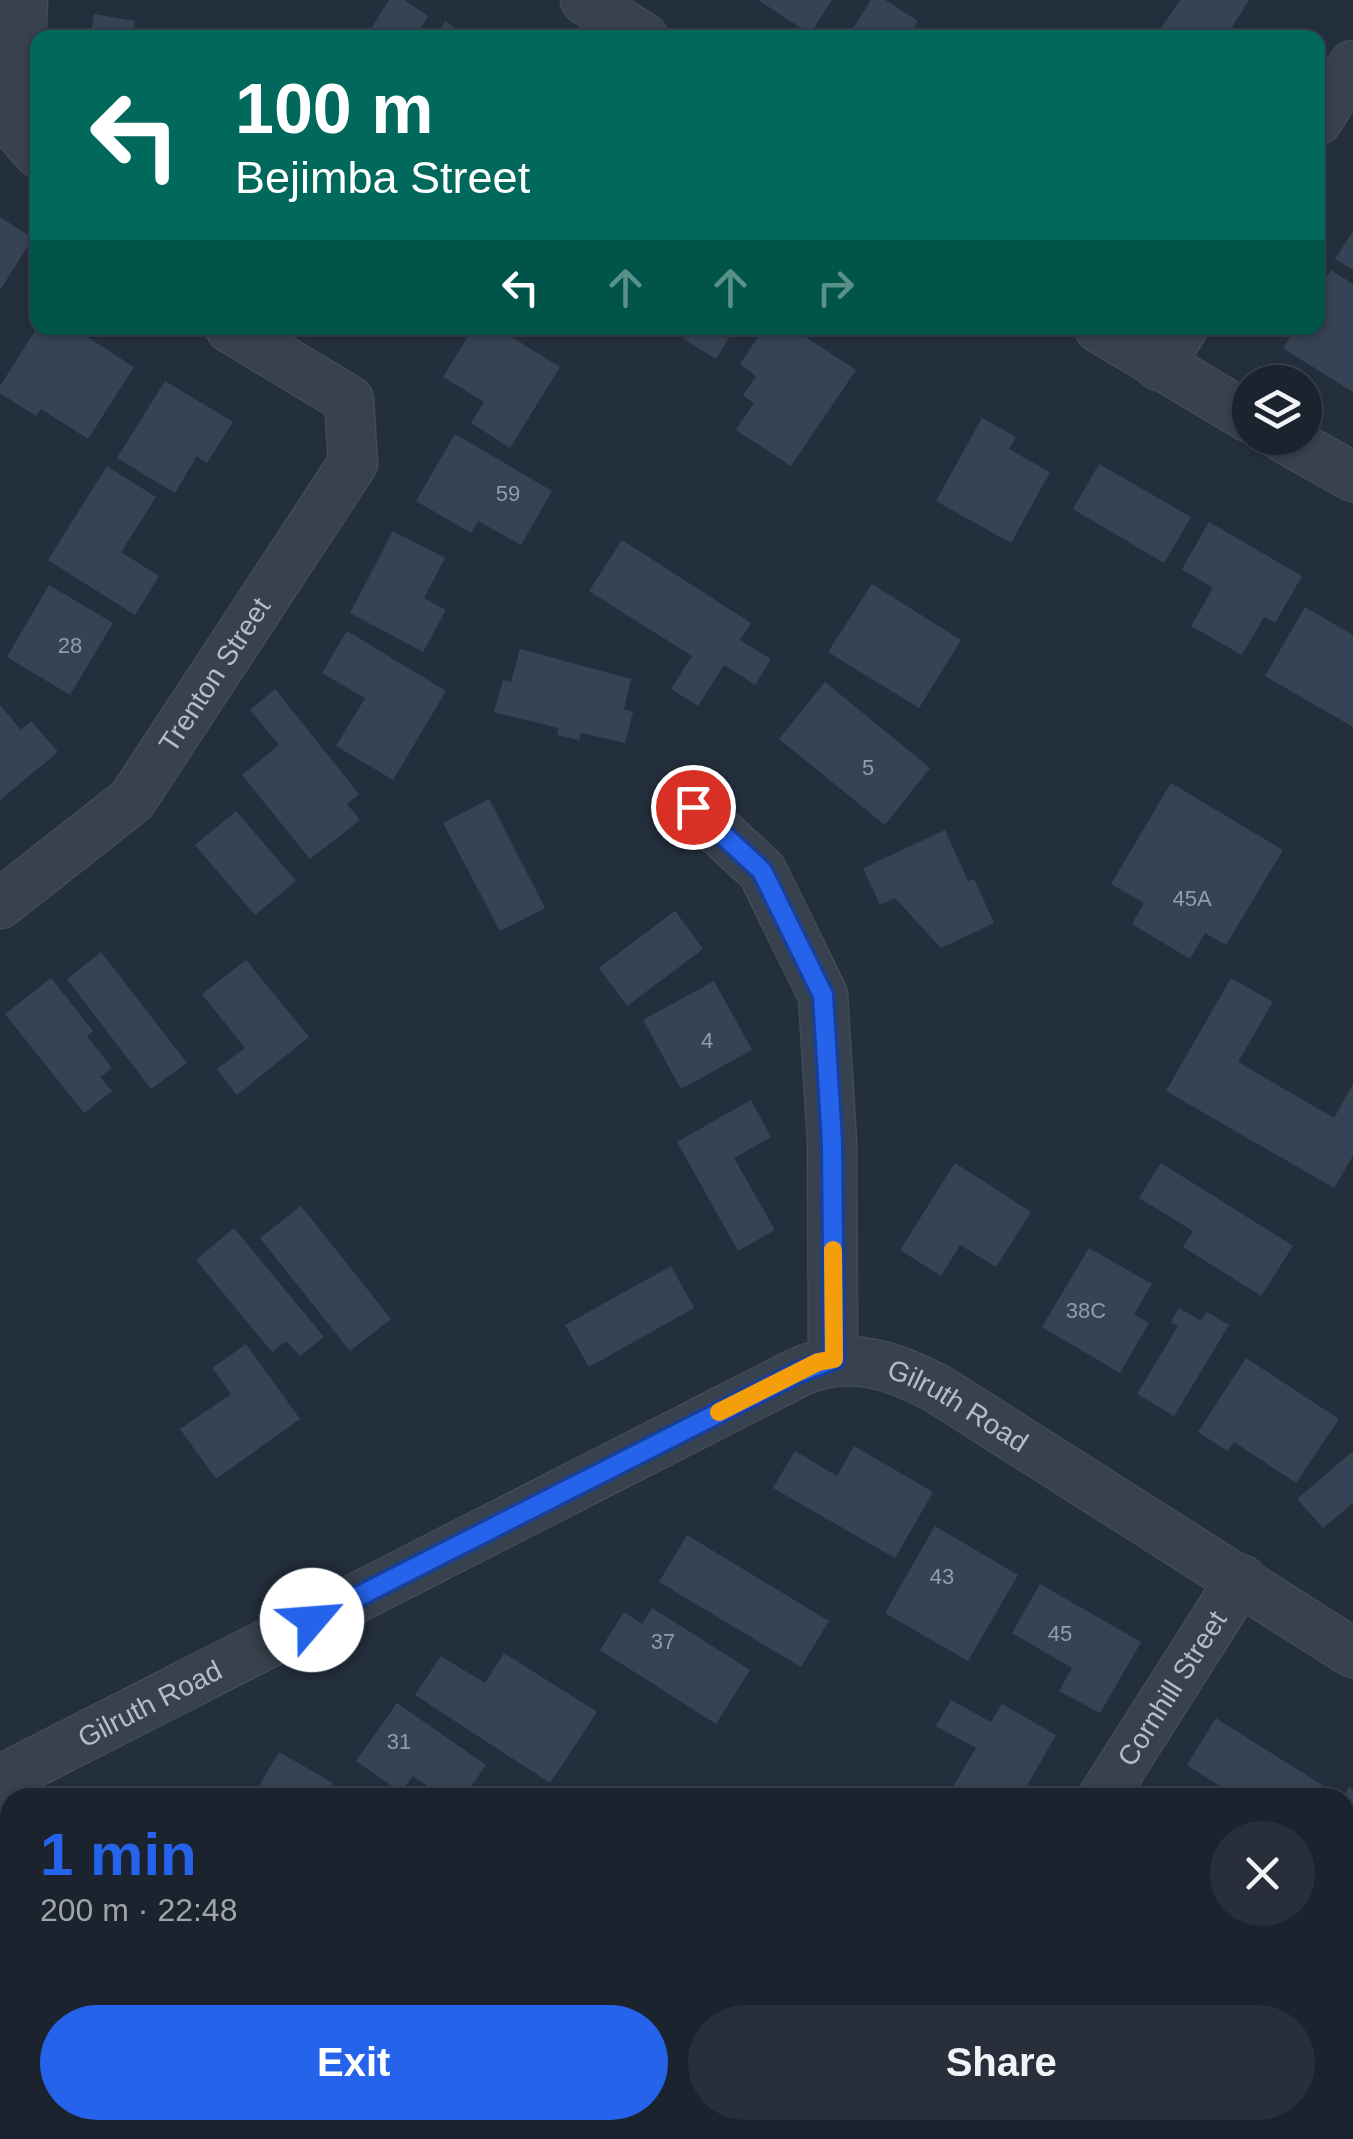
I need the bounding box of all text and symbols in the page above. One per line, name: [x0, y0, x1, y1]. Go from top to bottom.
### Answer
icon: left: [70, 70, 200, 200]
text: 100 m: [235, 70, 433, 148]
text: Bejimba Street: [235, 152, 530, 203]
icon: left: [493, 260, 548, 315]
icon: ahead: [598, 260, 653, 315]
icon: ahead: [703, 260, 758, 315]
icon: right: [808, 260, 863, 315]
map controls: [1232, 365, 1322, 455]
button: layers: [1232, 365, 1322, 455]
house number: 59: [496, 481, 520, 506]
street label: Trenton Street: [152, 591, 276, 758]
house number: 28: [58, 633, 82, 658]
house number: 5: [862, 755, 874, 780]
pin: [651, 765, 736, 850]
icon: arrive: [666, 780, 721, 835]
house number: 45A: [1172, 886, 1212, 911]
house number: 4: [701, 1028, 713, 1053]
house number: 38C: [1066, 1298, 1106, 1323]
street label: Gilruth Road: [884, 1353, 1034, 1458]
house number: 43: [930, 1564, 954, 1589]
position arrow: [260, 1568, 364, 1672]
street label: Cornhill Street: [1111, 1605, 1232, 1771]
house number: 45: [1048, 1621, 1072, 1646]
house number: 37: [651, 1629, 675, 1654]
street label: Gilruth Road: [73, 1654, 227, 1753]
house number: 31: [387, 1729, 411, 1754]
text: 1 min: [40, 1821, 197, 1888]
button: close: [1210, 1821, 1315, 1926]
text: 200 m · 22:48: [40, 1892, 237, 1928]
button: Exit: [40, 2005, 668, 2120]
button: Share: [688, 2005, 1315, 2120]

